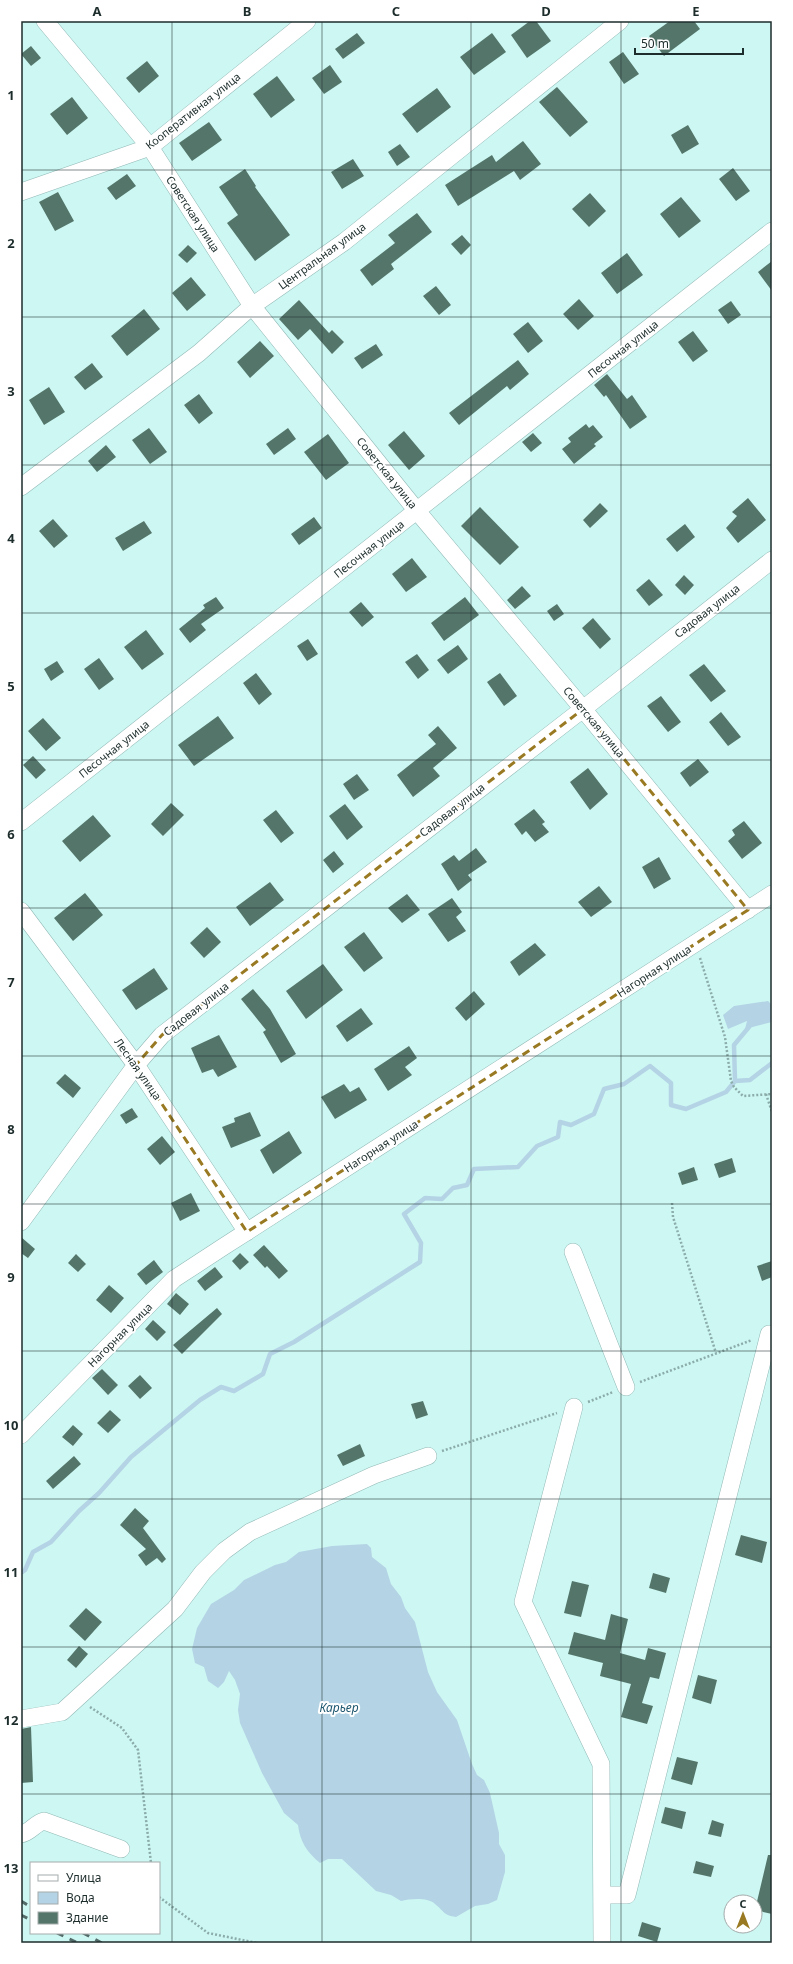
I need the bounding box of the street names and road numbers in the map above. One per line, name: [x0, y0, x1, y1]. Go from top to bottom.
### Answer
street label: Кооперативная улица: [142, 69, 243, 152]
street label: Советская улица: [163, 173, 224, 255]
street label: Центральная улица: [275, 219, 368, 292]
street label: Песочная улица: [584, 316, 661, 381]
street label: Советская улица: [354, 434, 421, 512]
street label: Песочная улица: [330, 516, 407, 581]
street label: Садовая улица: [671, 580, 742, 641]
street label: Советская улица: [560, 683, 629, 760]
street label: Песочная улица: [75, 716, 152, 781]
street label: Садовая улица: [416, 779, 487, 840]
street label: Нагорная улица: [614, 941, 694, 1000]
street label: Садовая улица: [160, 978, 231, 1039]
street label: Лесная улица: [111, 1035, 165, 1103]
street label: Нагорная улица: [341, 1116, 421, 1175]
street label: Нагорная улица: [84, 1299, 155, 1370]

